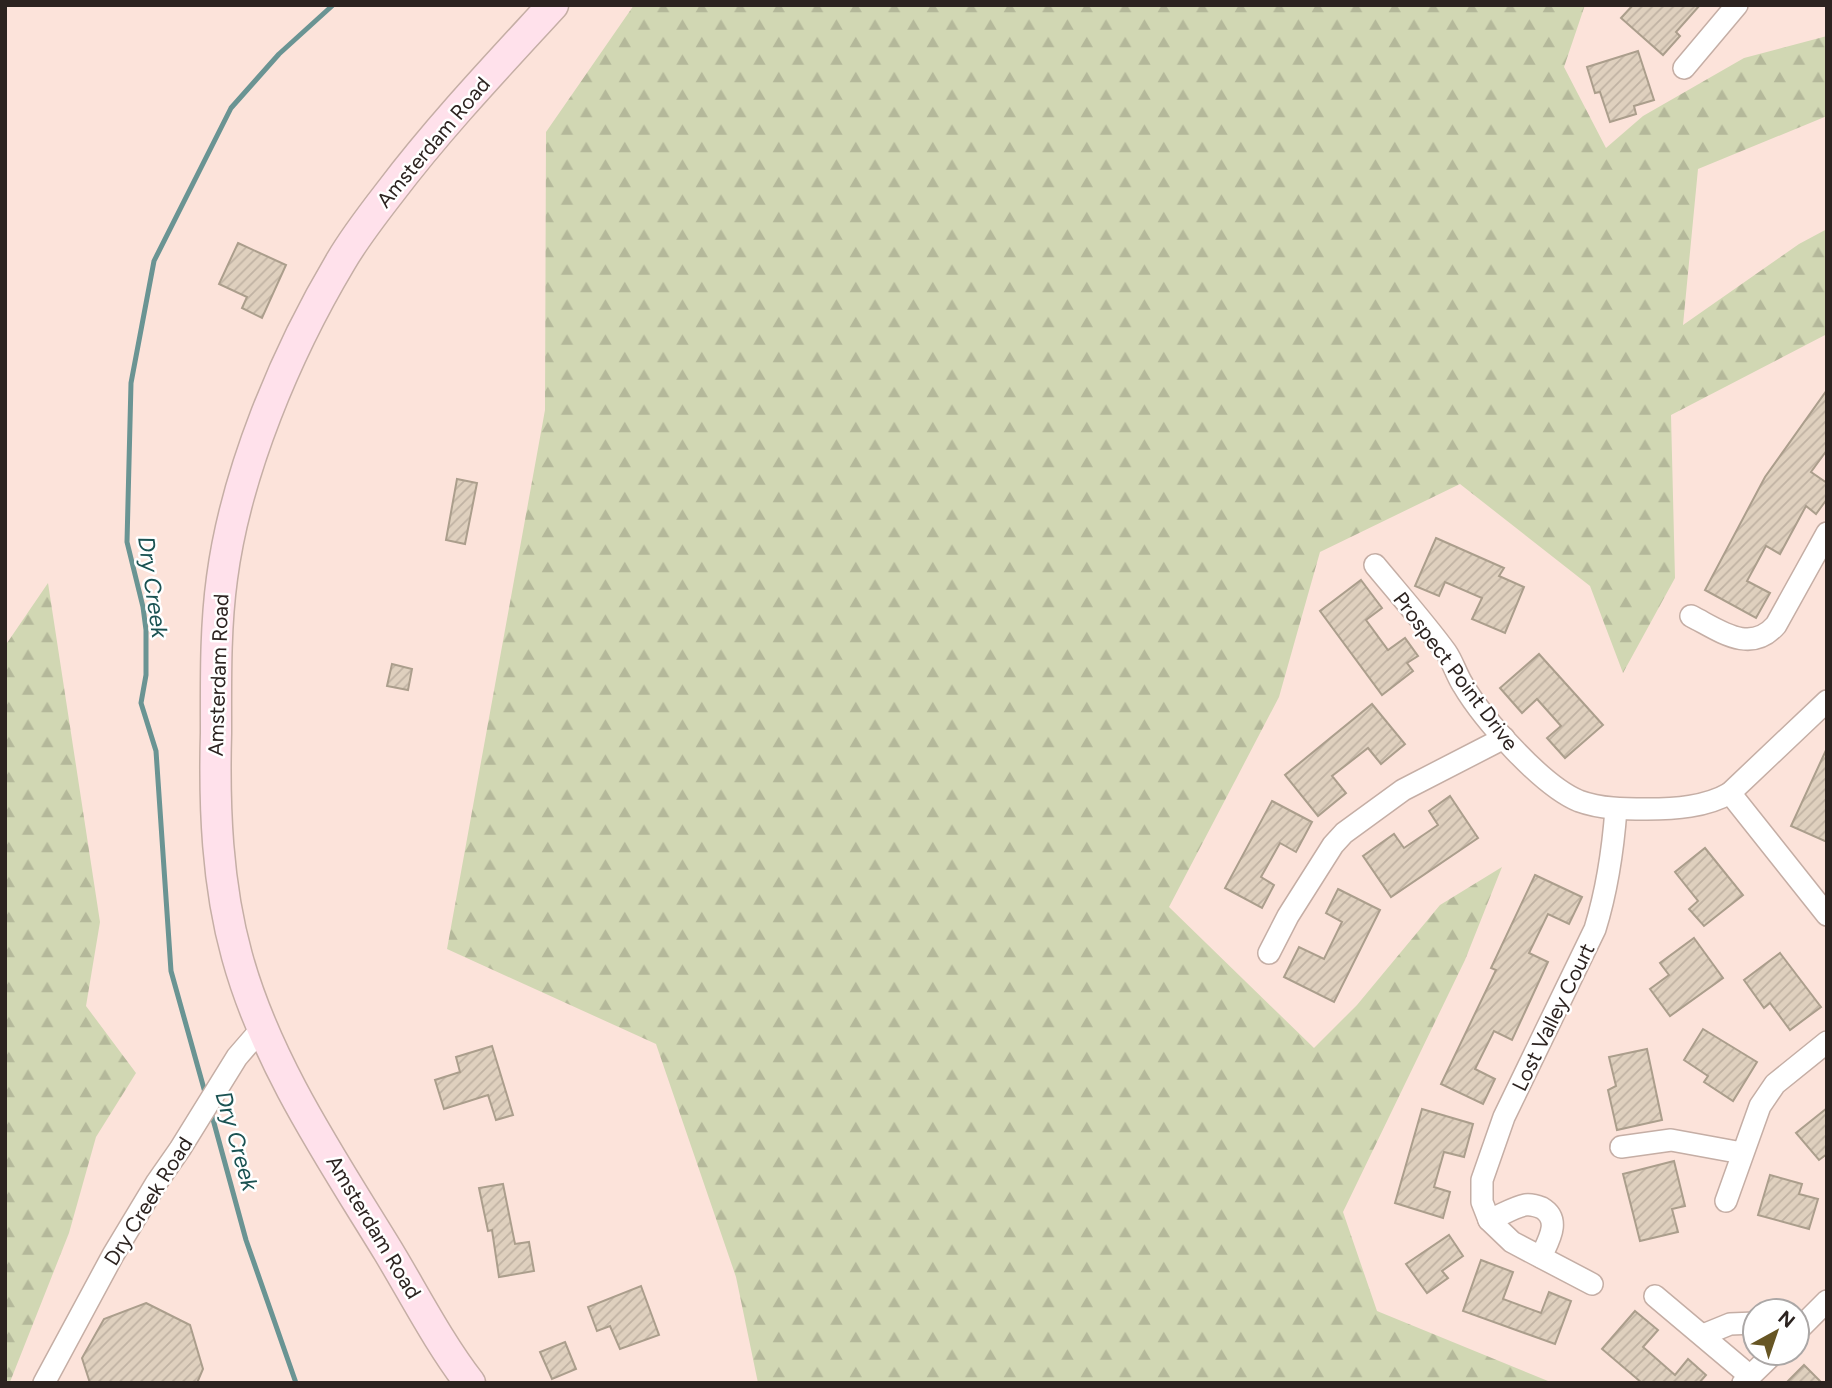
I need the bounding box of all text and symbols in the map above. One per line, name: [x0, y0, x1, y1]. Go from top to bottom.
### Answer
street label: Amsterdam Road: [371, 72, 495, 212]
water label: Dry Creek: [132, 534, 174, 640]
street label: Prospect Point Drive: [1388, 587, 1524, 755]
street label: Amsterdam Road: [203, 593, 233, 757]
street label: Lost Valley Court: [1506, 939, 1600, 1095]
water label: Dry Creek: [209, 1088, 265, 1195]
street label: Dry Creek Road: [99, 1132, 197, 1270]
street label: Amsterdam Road: [321, 1151, 427, 1303]
north arrow: [1741, 1297, 1811, 1367]
text: N: [1774, 1306, 1800, 1333]

